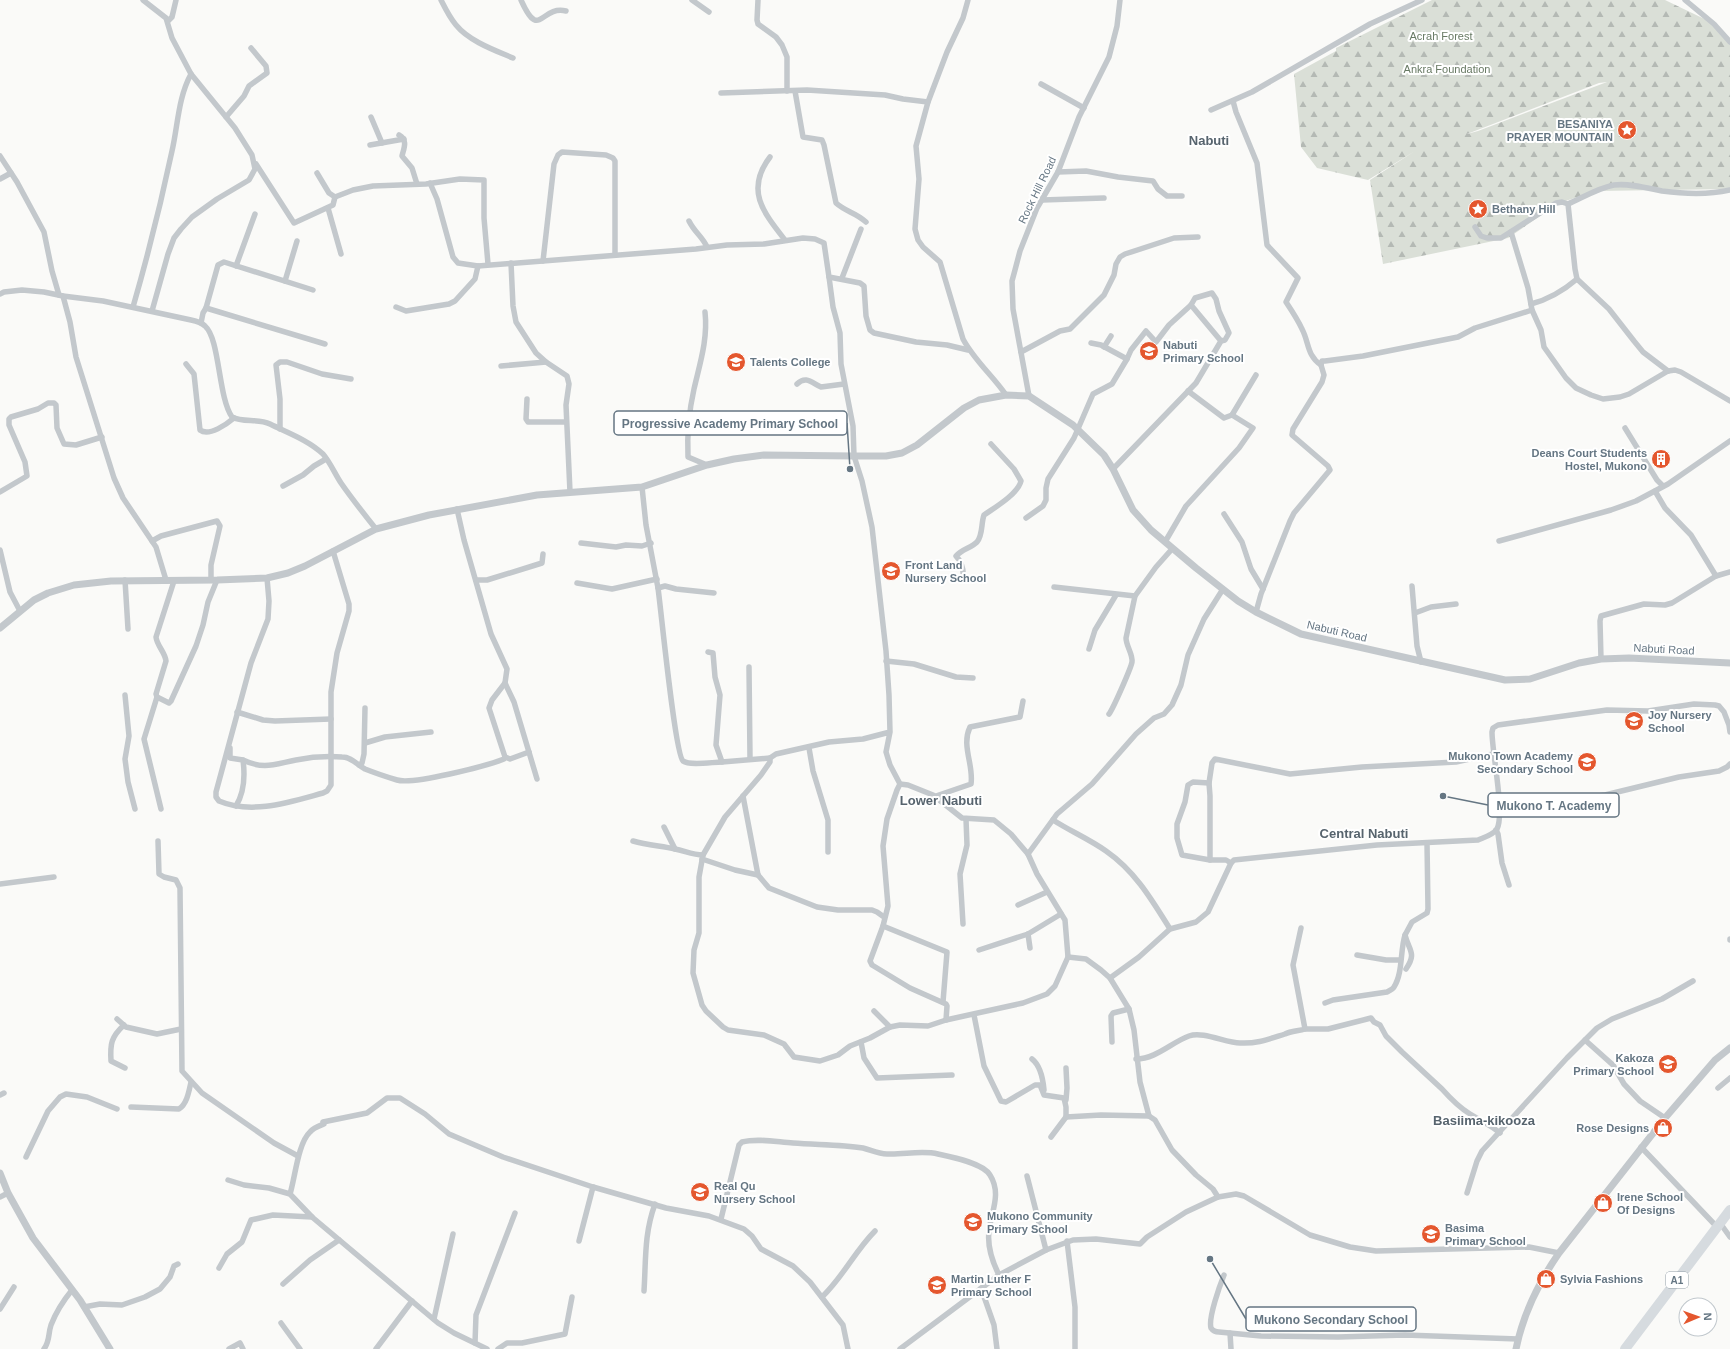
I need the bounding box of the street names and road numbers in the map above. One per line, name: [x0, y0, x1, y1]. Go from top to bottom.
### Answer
street label: Rock Hill Road: [1016, 155, 1058, 225]
street label: Nabuti Road: [1306, 618, 1368, 644]
street label: Nabuti Road: [1633, 641, 1695, 657]
road number: A1: [1666, 1272, 1688, 1288]

